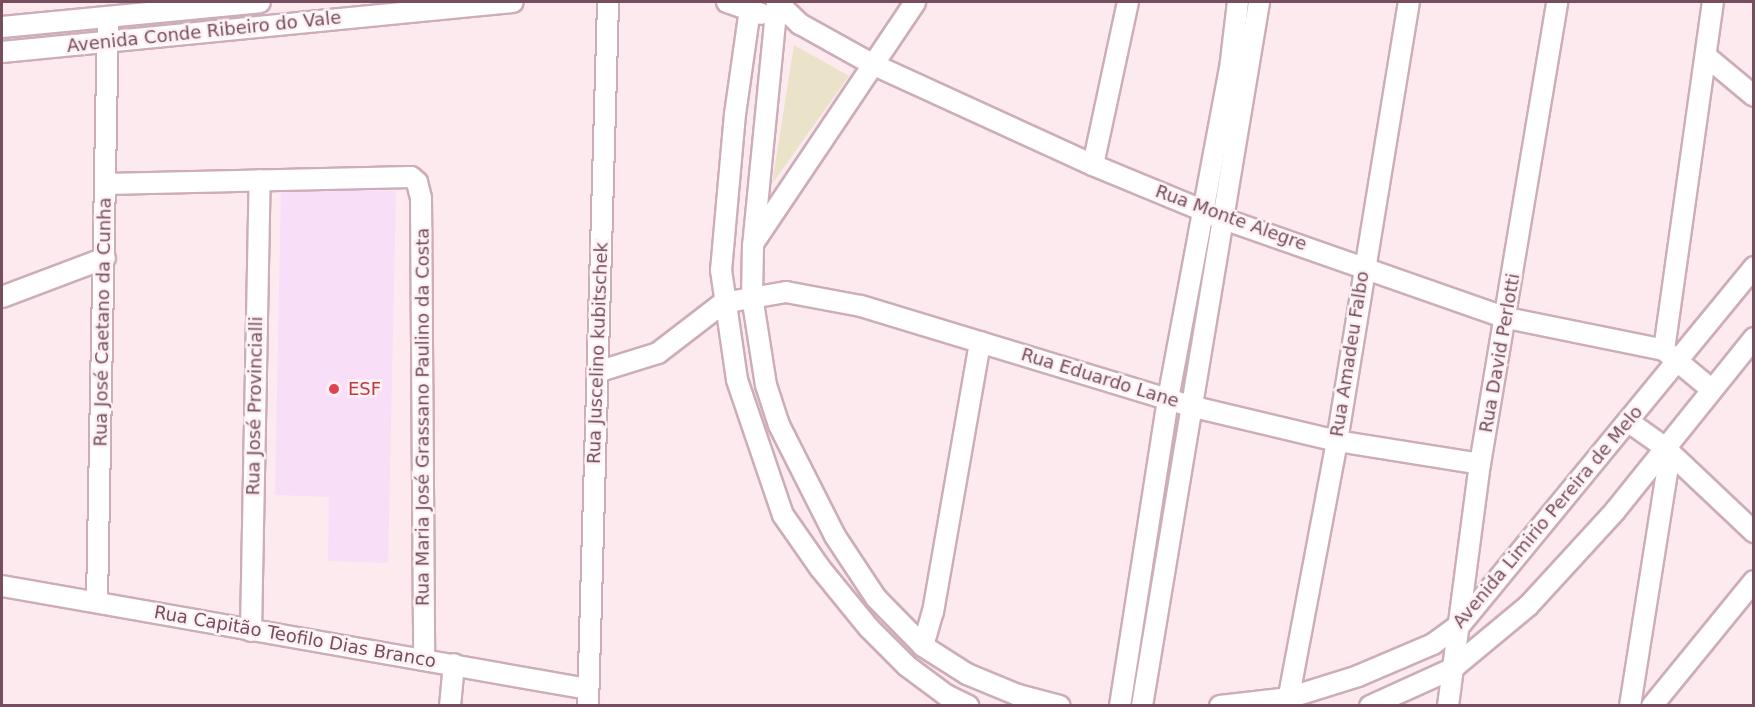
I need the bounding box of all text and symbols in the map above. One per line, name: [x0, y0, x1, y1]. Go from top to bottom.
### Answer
street label: Avenida Conde Ribeiro do Vale: [66, 7, 342, 57]
street label: Rua Monte Alegre: [1152, 181, 1310, 255]
street label: Rua José Caetano da Cunha: [90, 197, 116, 447]
street label: Rua Maria José Grassano Paulino da Costa: [412, 228, 434, 606]
street label: Rua Juscelino kubitschek: [583, 242, 613, 464]
street label: Rua Amadeu Falbo: [1326, 270, 1374, 438]
street label: Rua David Perlotti: [1475, 272, 1525, 434]
street label: Rua José Provincialli: [243, 316, 267, 496]
street label: Rua Eduardo Lane: [1018, 344, 1182, 412]
place label: ESF: [348, 378, 381, 400]
marker: ESF: [325, 380, 343, 398]
street label: Avenida Limirio Pereira de Melo: [1449, 401, 1647, 633]
street label: Rua Capitão Teofilo Dias Branco: [152, 602, 438, 672]

